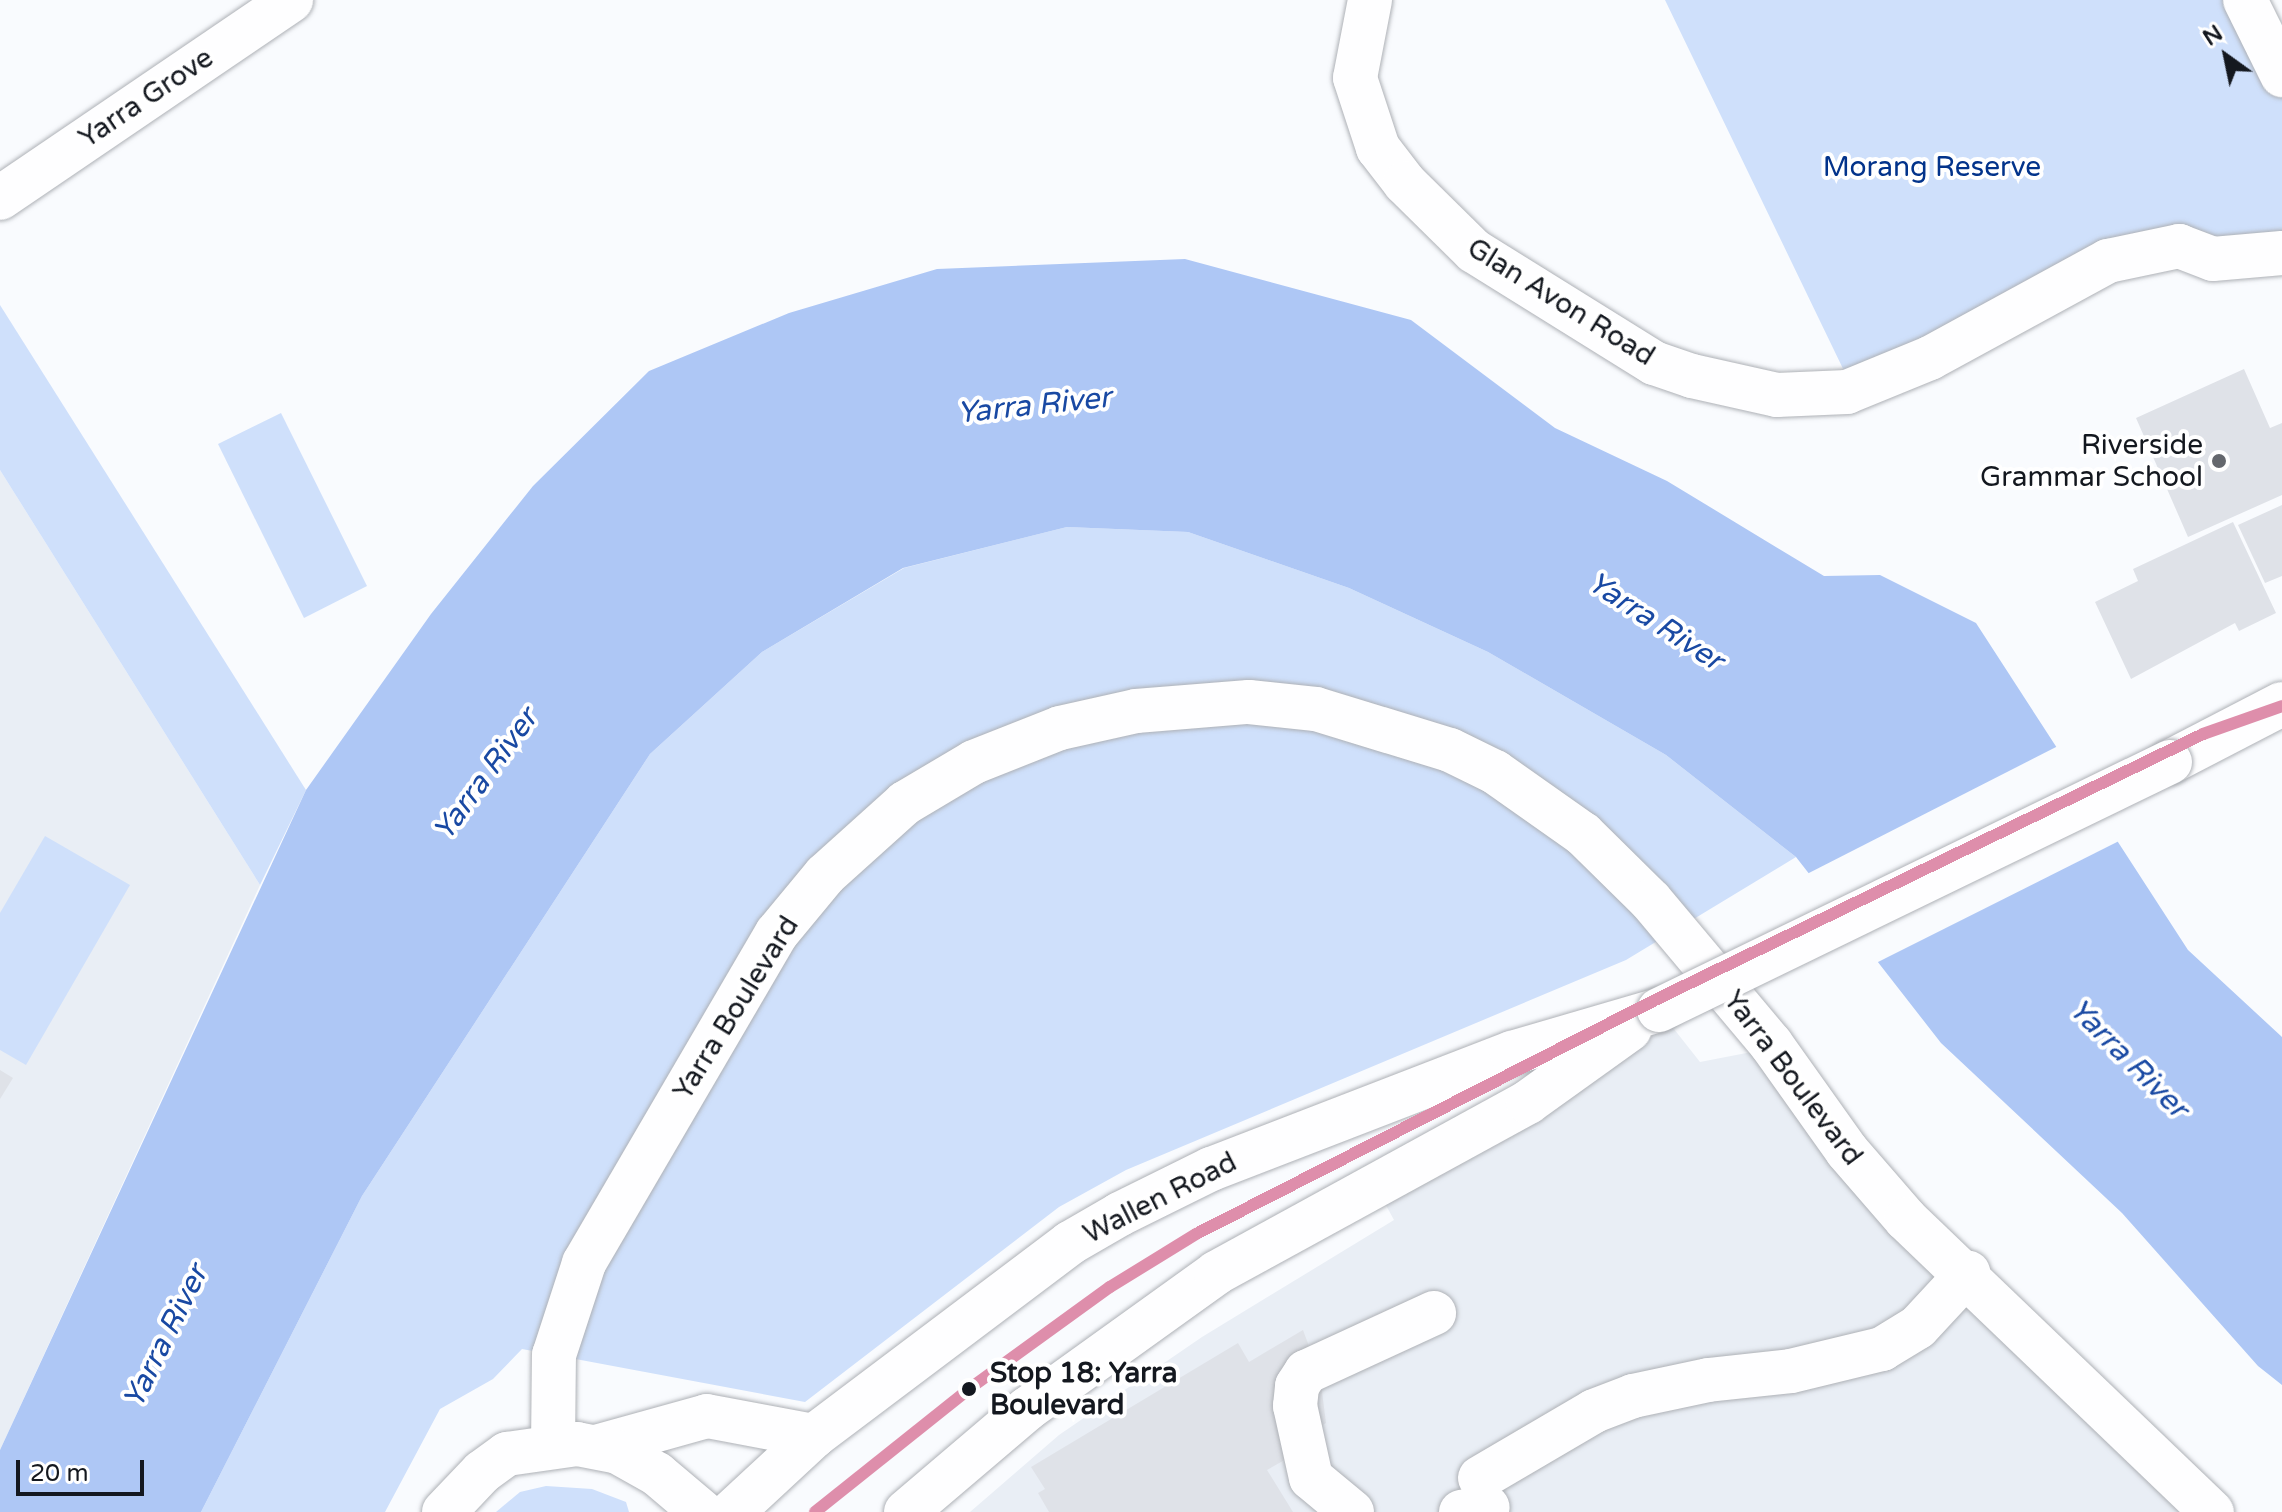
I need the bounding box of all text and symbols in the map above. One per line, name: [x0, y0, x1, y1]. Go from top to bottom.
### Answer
north arrow: [2186, 16, 2266, 96]
text: N: [2198, 20, 2227, 52]
street label: Yarra Grove: [73, 41, 219, 155]
park label: Morang Reserve: [1823, 150, 2041, 184]
street label: Glan Avon Road: [1461, 231, 1661, 373]
water label: Yarra River: [955, 380, 1113, 432]
place label: Riverside Grammar School: [1980, 428, 2203, 494]
marker: Riverside Grammar School: [2210, 452, 2228, 470]
water label: Yarra River: [1581, 565, 1729, 679]
water label: Yarra River: [426, 702, 546, 848]
street label: Yarra Boulevard: [666, 910, 806, 1106]
street label: Yarra Boulevard: [1716, 984, 1870, 1172]
water label: Yarra River: [2061, 992, 2195, 1126]
street label: Wallen Road: [1078, 1145, 1242, 1251]
water label: Yarra River: [116, 1260, 216, 1414]
place label: Stop 18: Yarra Boulevard: [990, 1356, 1177, 1422]
marker: Stop 18: Yarra Boulevard: [955, 1375, 983, 1403]
scale bar: [20, 1444, 148, 1494]
text: 20 m: [30, 1459, 88, 1488]

